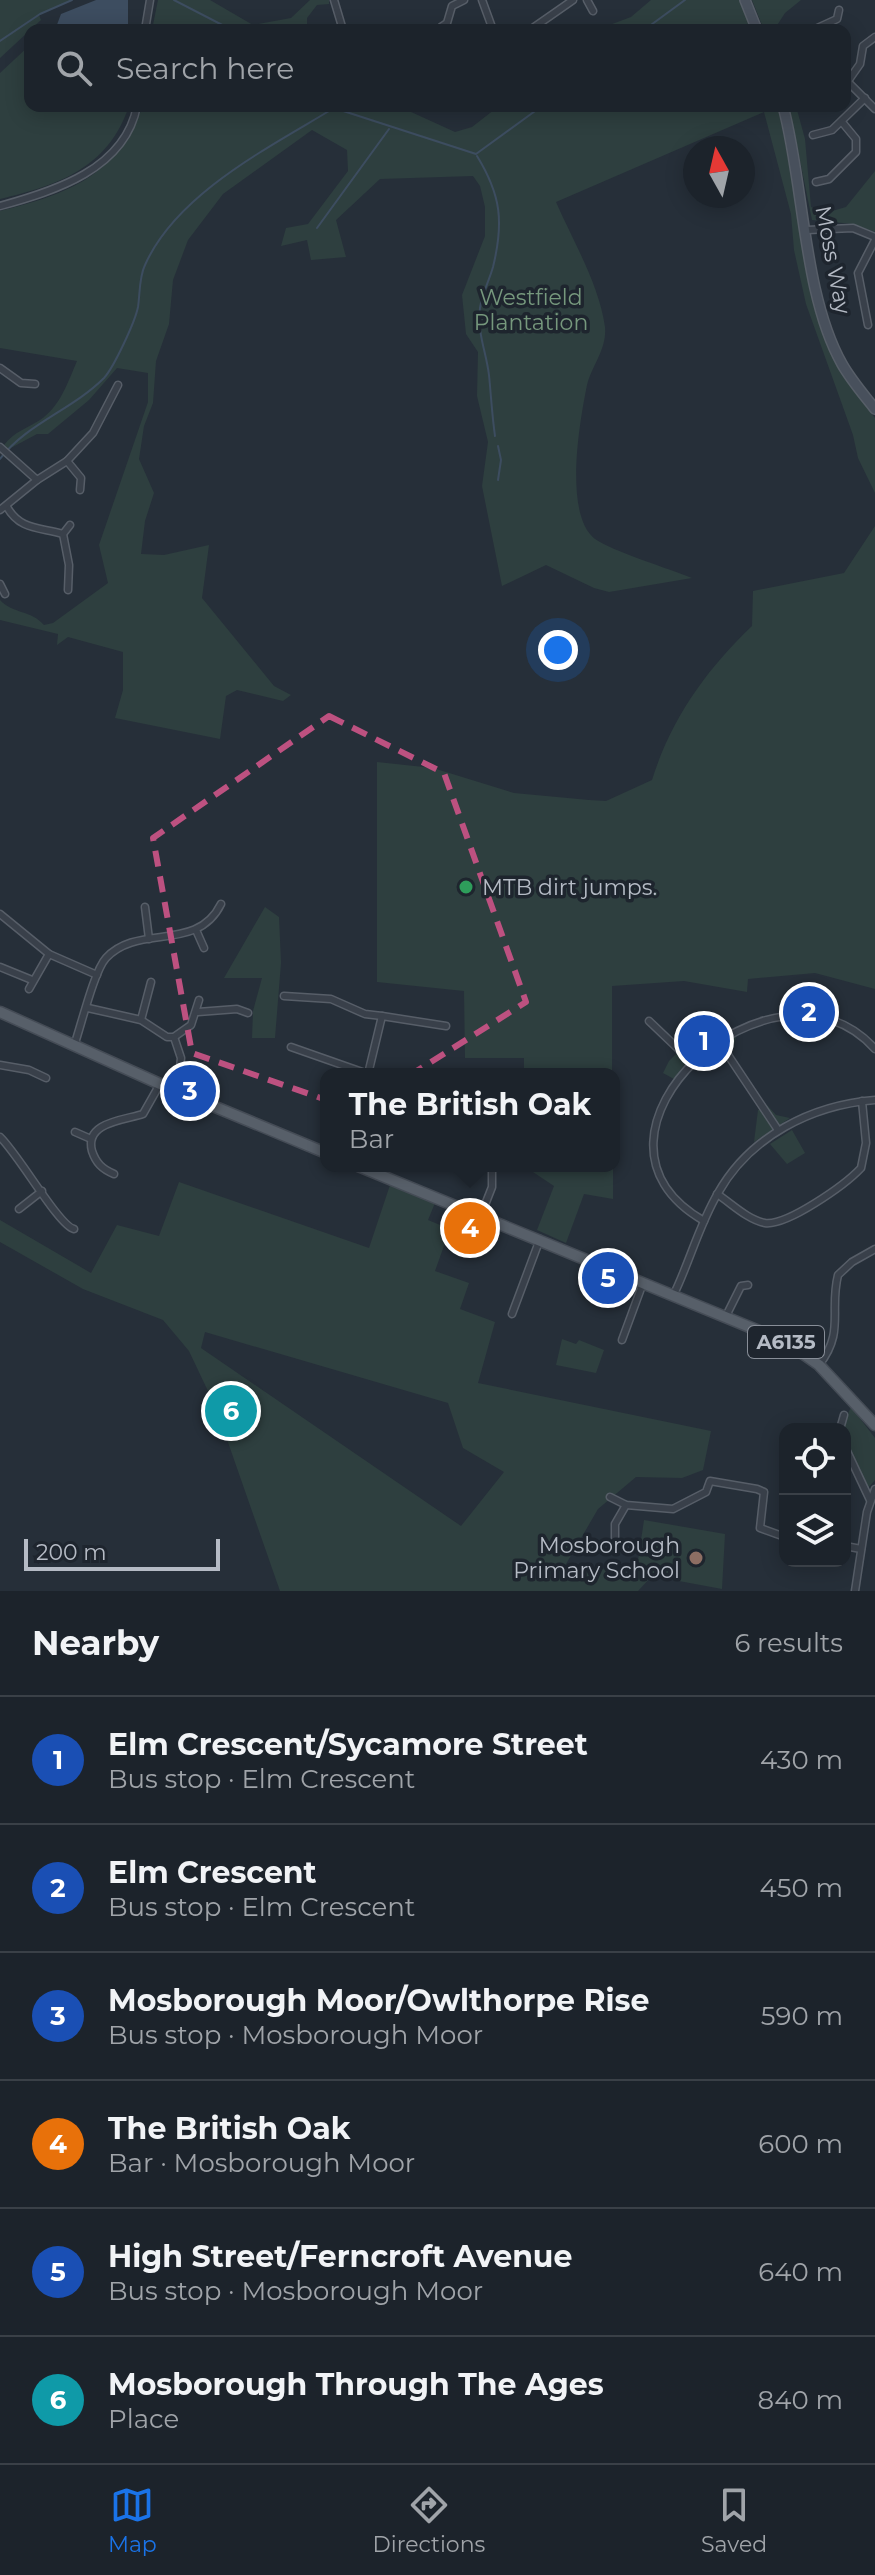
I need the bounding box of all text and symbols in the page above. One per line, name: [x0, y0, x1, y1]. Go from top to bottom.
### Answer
search box: [24, 24, 851, 112]
icon: search: [52, 46, 96, 90]
text: Search here: [116, 50, 294, 87]
north arrow: [683, 136, 755, 208]
street label: Moss Way: [809, 204, 857, 317]
park label: Westfield Plantation: [474, 284, 588, 336]
your location: [538, 630, 578, 670]
place label: MTB dirt jumps.: [482, 874, 657, 901]
marker: MTB dirt jumps.: [457, 878, 475, 896]
pin: 2: [783, 982, 835, 1042]
pin: 1: [678, 1011, 730, 1071]
pin: 3: [164, 1061, 216, 1121]
popup: [320, 1068, 620, 1172]
text: The British Oak: [349, 1086, 591, 1123]
text: Bar: [349, 1123, 394, 1155]
pin: 4: [444, 1198, 496, 1258]
pin: 5: [582, 1248, 634, 1308]
road number: A6135: [748, 1326, 824, 1358]
pin: 6: [205, 1381, 257, 1441]
map controls: [779, 1423, 851, 1567]
button: locate: [779, 1423, 851, 1495]
button: layers: [779, 1495, 851, 1567]
place label: Mosborough Primary School: [513, 1532, 680, 1584]
scale bar: [24, 1535, 220, 1571]
text: 200 m: [36, 1539, 107, 1566]
marker: Mosborough Primary School: [687, 1549, 705, 1567]
text: Nearby: [32, 1622, 159, 1664]
text: 6 results: [734, 1627, 843, 1659]
text: Elm Crescent/Sycamore Street: [108, 1726, 588, 1763]
text: 1: [53, 1744, 63, 1776]
text: 430 m: [760, 1744, 843, 1776]
text: Bus stop · Elm Crescent: [108, 1763, 415, 1795]
text: Elm Crescent: [108, 1854, 317, 1891]
text: 2: [50, 1872, 66, 1904]
text: 450 m: [760, 1872, 843, 1904]
text: Bus stop · Elm Crescent: [108, 1891, 415, 1923]
text: Mosborough Moor/Owlthorpe Rise: [108, 1982, 649, 2019]
text: 3: [50, 2000, 66, 2032]
text: 590 m: [761, 2000, 843, 2032]
text: Bus stop · Mosborough Moor: [108, 2019, 483, 2051]
text: The British Oak: [108, 2110, 350, 2147]
text: 4: [49, 2128, 67, 2160]
text: 600 m: [758, 2128, 843, 2160]
text: Bar · Mosborough Moor: [108, 2147, 415, 2179]
text: High Street/Ferncroft Avenue: [108, 2238, 572, 2275]
text: 5: [50, 2256, 66, 2288]
text: 640 m: [758, 2256, 843, 2288]
text: Bus stop · Mosborough Moor: [108, 2275, 483, 2307]
text: Mosborough Through The Ages: [108, 2366, 604, 2403]
text: 6: [50, 2384, 66, 2416]
text: 840 m: [758, 2384, 843, 2416]
text: Place: [108, 2403, 179, 2435]
tab: Map: [108, 2483, 157, 2558]
tab: Directions: [373, 2483, 485, 2558]
tab: Saved: [701, 2483, 767, 2558]

